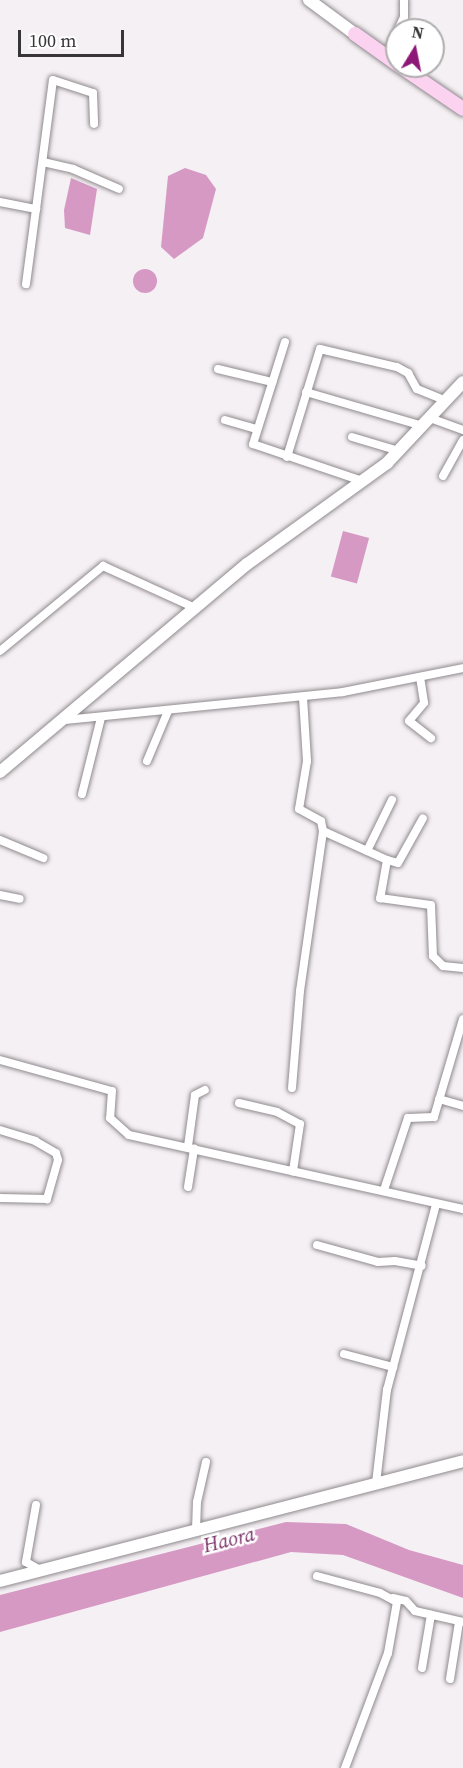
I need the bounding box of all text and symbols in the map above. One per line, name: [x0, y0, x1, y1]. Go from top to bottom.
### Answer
scale bar: [21, 18, 128, 56]
north arrow: [385, 18, 445, 78]
text: N: [410, 20, 425, 44]
text: 100 m: [29, 28, 76, 53]
water label: Haora: [201, 1522, 257, 1558]

